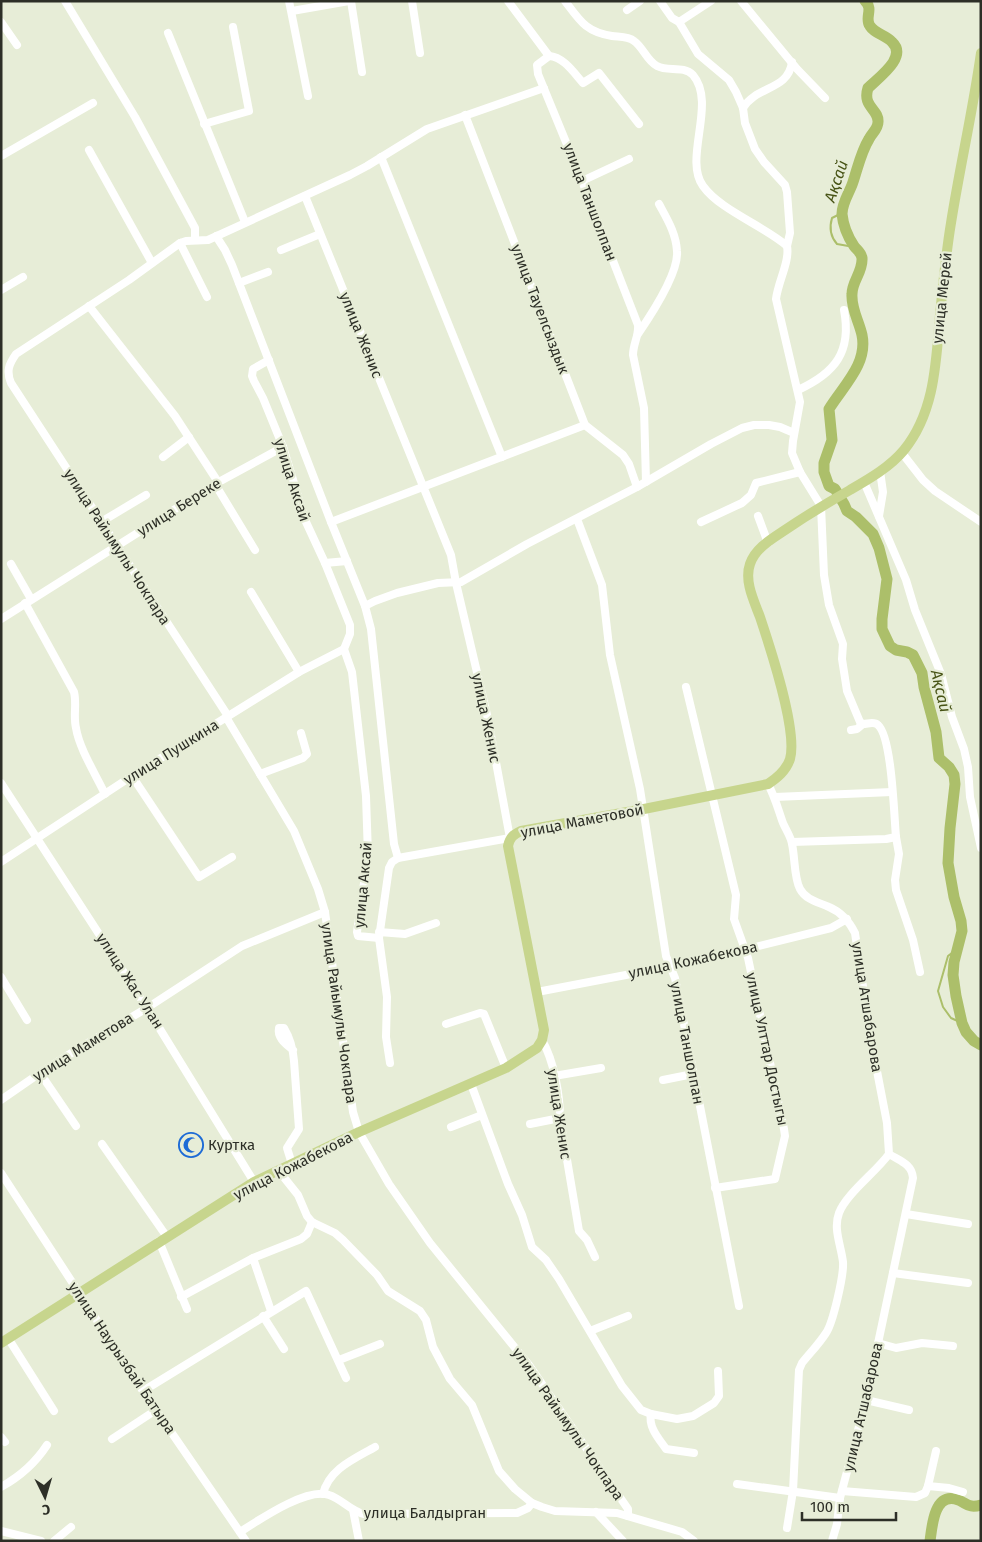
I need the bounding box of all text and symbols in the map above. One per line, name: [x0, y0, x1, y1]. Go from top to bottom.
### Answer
street label: улица Таншолпан: [559, 140, 621, 264]
water label: Ақсай: [820, 158, 852, 205]
street label: улица Тауелсыздык: [507, 242, 573, 377]
street label: улица Мерей: [928, 251, 956, 345]
street label: улица Женис: [336, 289, 386, 381]
street label: улица Аксай: [270, 436, 314, 524]
street label: улица Райымулы Чокпара: [60, 466, 174, 628]
street label: улица Береке: [134, 474, 224, 540]
water label: Ақсай: [927, 667, 955, 714]
street label: улица Женис: [468, 672, 504, 764]
street label: улица Пушкина: [120, 715, 222, 789]
street label: улица Маметовой: [519, 800, 645, 842]
street label: улица Аксай: [350, 841, 376, 929]
street label: улица Райымулы Чокпара: [317, 921, 361, 1105]
street label: улица Жас Улан: [92, 930, 168, 1032]
street label: улица Кожабекова: [627, 938, 759, 982]
street label: улица Атшабарова: [848, 940, 886, 1074]
street label: улица Улттар Достыгы: [742, 971, 792, 1127]
street label: улица Таншолпан: [666, 980, 708, 1106]
street label: улица Маметова: [29, 1009, 137, 1085]
street label: улица Женис: [543, 1068, 575, 1160]
street label: улица Кожабекова: [230, 1128, 356, 1204]
mosque icon: Куртка: [178, 1132, 204, 1158]
place label: Куртка: [208, 1136, 255, 1154]
street label: улица Наурызбай Батыра: [64, 1279, 180, 1437]
street label: улица Атшабарова: [839, 1341, 887, 1473]
street label: улица Райымулы Чокпара: [508, 1344, 628, 1504]
north arrow: [20, 1472, 70, 1522]
scale bar: [802, 1490, 896, 1522]
text: 100 m: [810, 1498, 850, 1516]
text: С: [41, 1501, 51, 1518]
street label: улица Балдырган: [364, 1504, 486, 1522]

